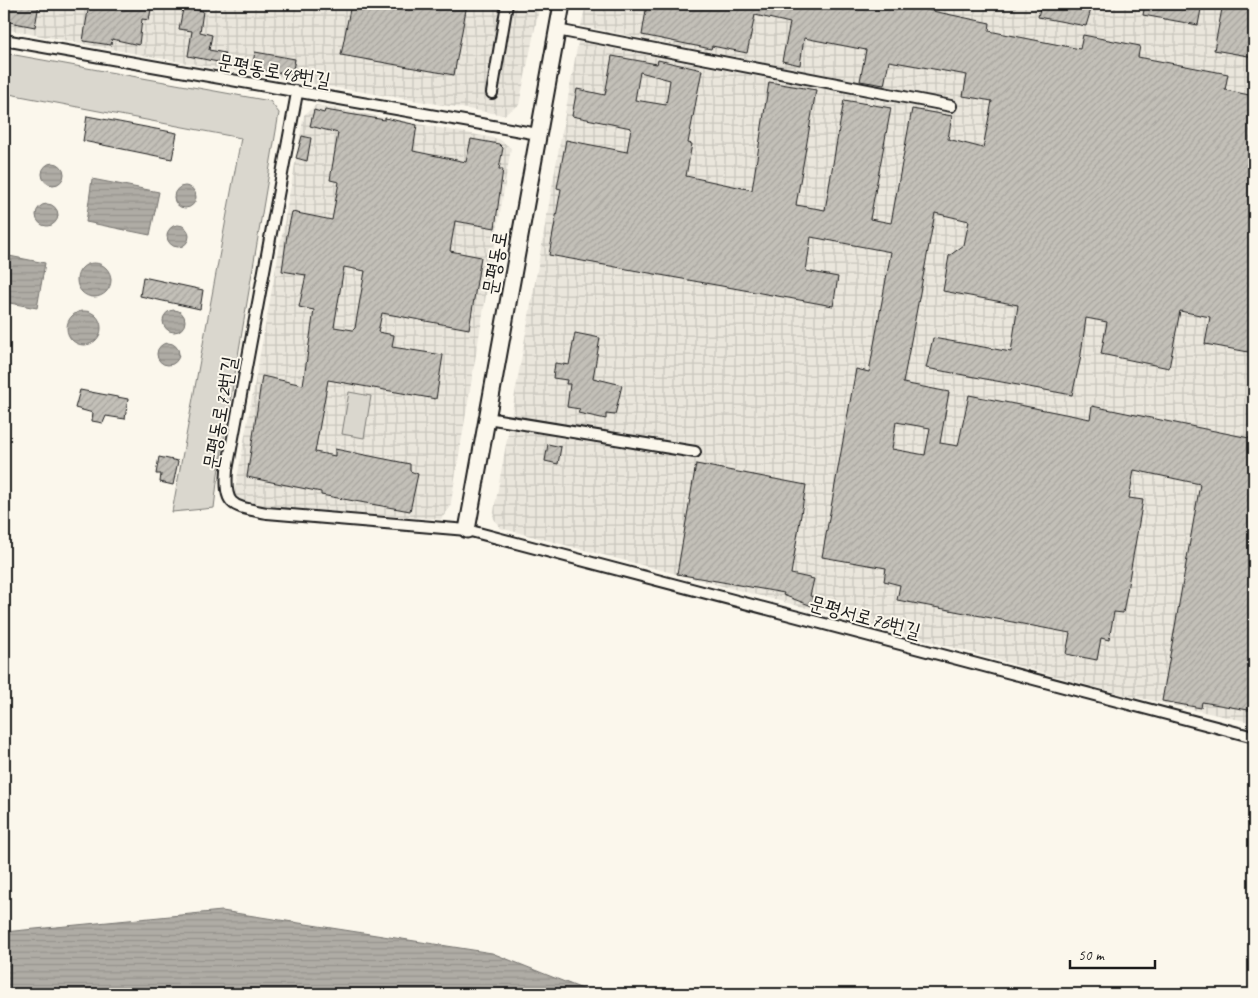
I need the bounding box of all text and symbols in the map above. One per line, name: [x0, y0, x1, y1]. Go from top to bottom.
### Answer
street label: 문평동로48번길: [215, 49, 333, 93]
street label: 문평동로: [477, 229, 513, 297]
street label: 문평동로72번길: [198, 354, 242, 472]
street label: 문평서로76번길: [806, 590, 924, 644]
scale bar: [1070, 938, 1156, 970]
text: 50 m: [1078, 946, 1105, 965]

